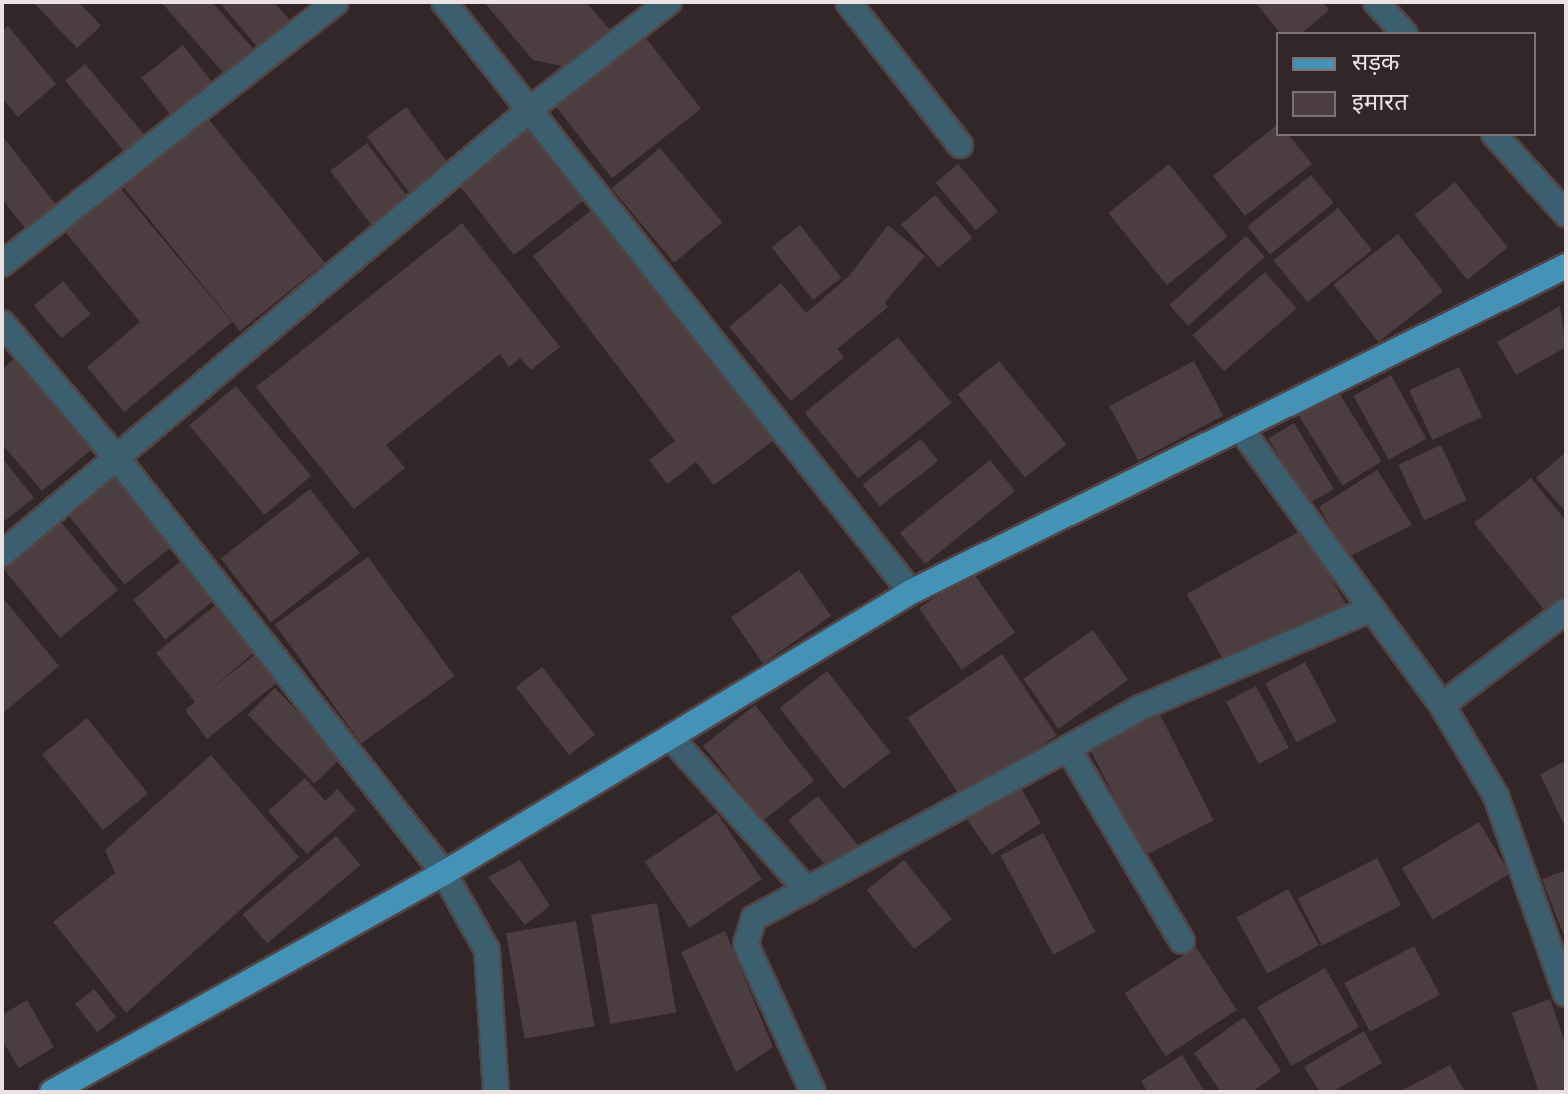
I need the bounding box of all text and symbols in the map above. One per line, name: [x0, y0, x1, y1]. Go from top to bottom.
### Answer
legend: [1276, 32, 1536, 136]
text: सड़क: [1352, 48, 1400, 75]
text: इमारत: [1352, 88, 1408, 115]

